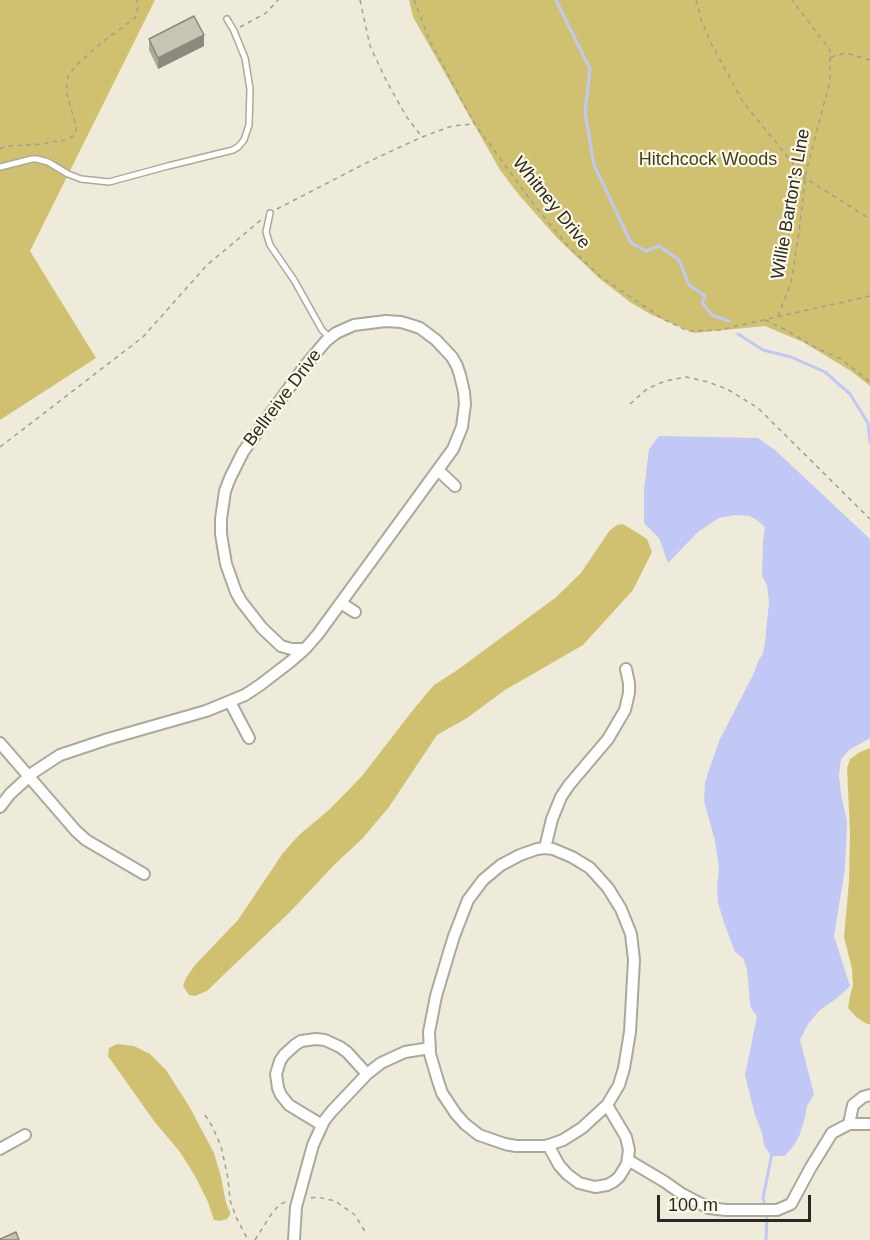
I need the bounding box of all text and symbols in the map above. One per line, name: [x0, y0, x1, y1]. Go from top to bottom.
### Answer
street label: Willie Barton's Line: [767, 127, 815, 281]
park label: Hitchcock Woods: [639, 149, 777, 171]
street label: Whitney Drive: [507, 153, 595, 253]
street label: Bellreive Drive: [239, 345, 327, 451]
scale bar: [660, 1183, 814, 1221]
text: 100 m: [668, 1195, 718, 1215]

